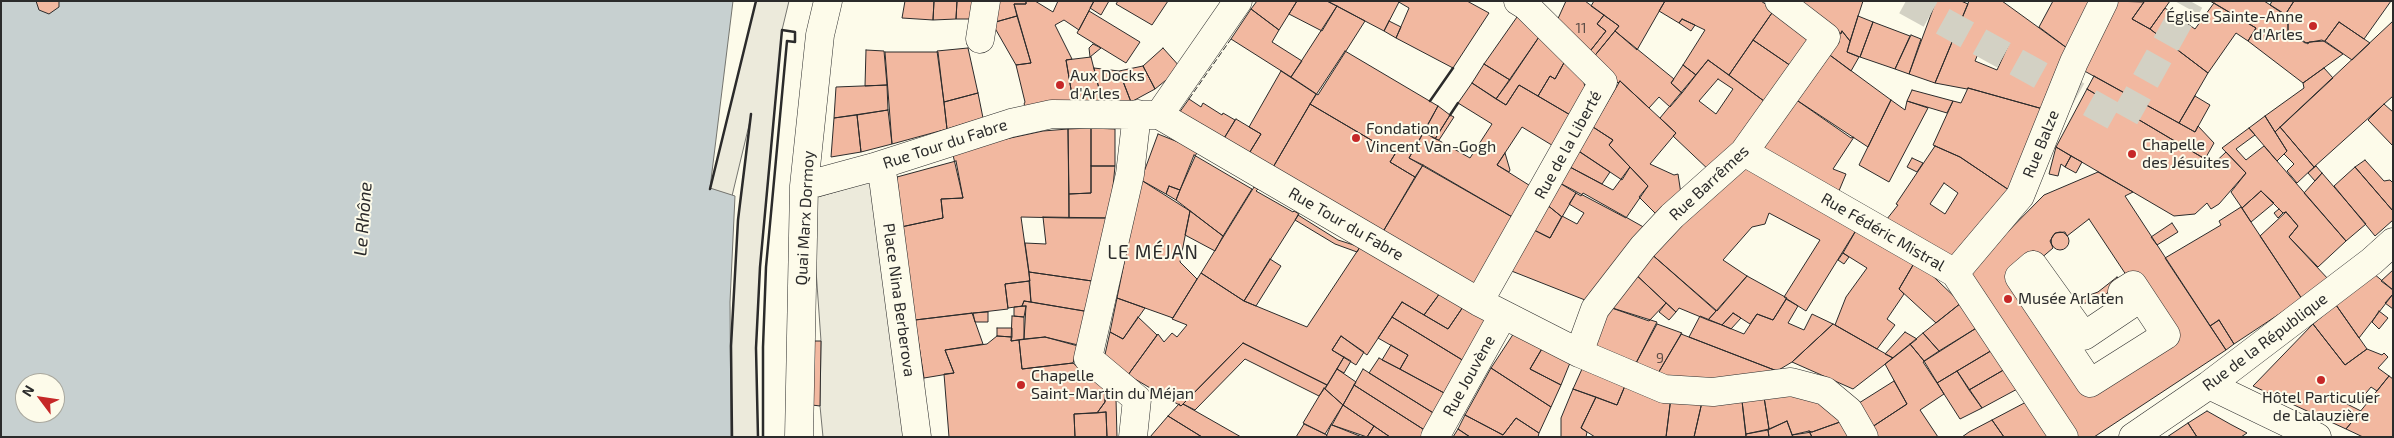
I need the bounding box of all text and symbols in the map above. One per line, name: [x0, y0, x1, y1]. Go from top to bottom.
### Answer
place label: Église Sainte-Anne d'Arles: [2166, 7, 2303, 45]
house number: 11: [1575, 20, 1587, 36]
marker: Église Sainte-Anne d'Arles: [2307, 20, 2319, 32]
place label: Aux Docks d'Arles: [1070, 66, 1145, 104]
marker: Aux Docks d'Arles: [1054, 79, 1066, 91]
street label: Rue de la Liberté: [1530, 88, 1606, 202]
street label: Rue Balze: [2019, 107, 2063, 181]
street label: Rue Tour du Fabre: [880, 115, 1010, 173]
place label: Fondation Vincent Van-Gogh: [1366, 119, 1496, 157]
marker: Fondation Vincent Van-Gogh: [1350, 132, 1362, 144]
place label: Chapelle des Jésuites: [2142, 135, 2230, 173]
street label: Rue Barrêmes: [1665, 141, 1753, 225]
marker: Chapelle des Jésuites: [2126, 148, 2138, 160]
street label: Quai Marx Dormoy: [792, 150, 818, 286]
water label: Le Rhône: [350, 181, 376, 257]
street label: Rue Tour du Fabre: [1285, 183, 1407, 265]
street label: Rue Fédéric Mistral: [1818, 189, 1948, 275]
street label: Place Nina Berberova: [879, 222, 919, 378]
district label: LE MÉJAN: [1106, 242, 1200, 264]
place label: Musée Arlaten: [2018, 289, 2124, 309]
street label: Rue de la République: [2199, 289, 2331, 395]
marker: Musée Arlaten: [2002, 293, 2014, 305]
street label: Rue Jouvène: [1439, 332, 1499, 420]
house number: 9: [1656, 350, 1664, 366]
place label: Chapelle Saint-Martin du Méjan: [1031, 366, 1194, 404]
north arrow: [15, 373, 65, 423]
marker: Hôtel Particulier de Lalauzière: [2315, 374, 2327, 386]
marker: Chapelle Saint-Martin du Méjan: [1015, 379, 1027, 391]
text: N: [18, 382, 37, 399]
place label: Hôtel Particulier de Lalauzière: [2262, 388, 2380, 426]

